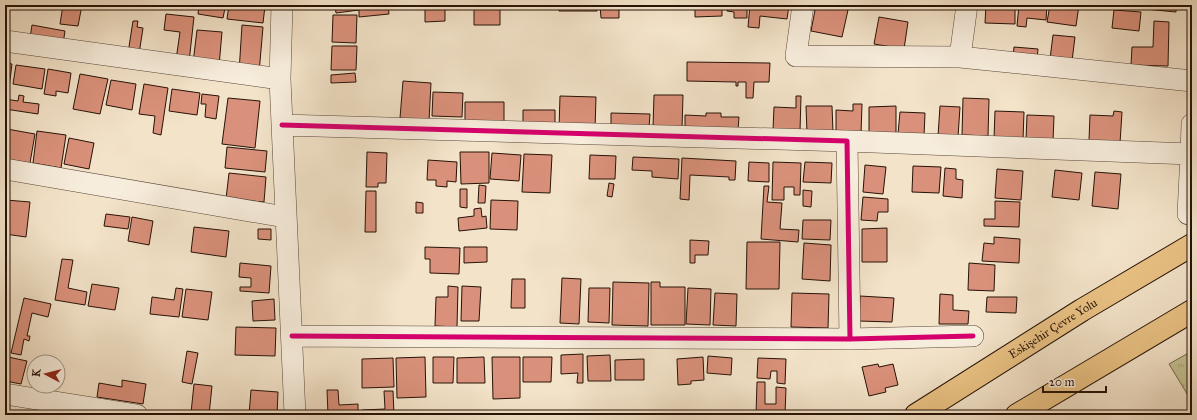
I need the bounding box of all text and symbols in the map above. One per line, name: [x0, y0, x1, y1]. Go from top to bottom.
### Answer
street label: Eskişehir Çevre Yolu: [1006, 295, 1100, 362]
north arrow: [26, 354, 66, 394]
text: K: [30, 367, 44, 378]
scale bar: [1043, 368, 1106, 394]
text: 20 m: [1049, 375, 1075, 389]

